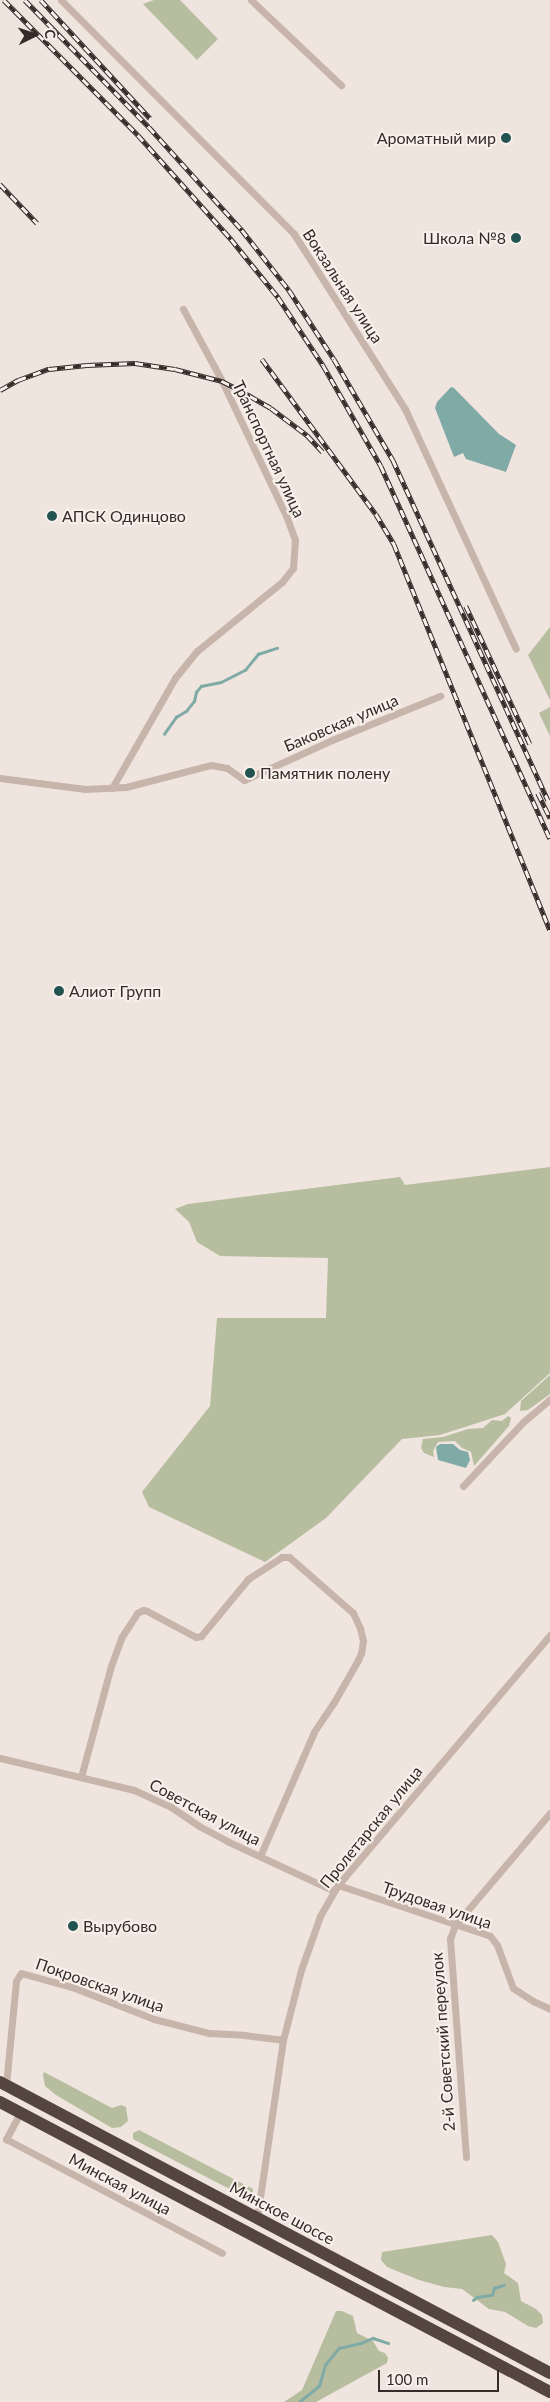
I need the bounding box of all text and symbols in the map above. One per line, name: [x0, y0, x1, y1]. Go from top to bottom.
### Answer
north arrow: [10, 10, 60, 60]
text: С: [42, 29, 59, 39]
place label: Ароматный мир: [377, 128, 496, 148]
marker: Ароматный мир: [500, 132, 512, 144]
street label: Вокзальная улица: [299, 225, 387, 347]
place label: Школа №8: [423, 228, 506, 248]
marker: Школа №8: [510, 232, 522, 244]
street label: Транспортная улица: [229, 378, 309, 520]
place label: АПСК Одинцово: [62, 506, 186, 526]
marker: АПСК Одинцово: [46, 510, 58, 522]
street label: Баковская улица: [281, 690, 401, 756]
place label: Памятник полену: [260, 763, 390, 783]
marker: Памятник полену: [244, 767, 256, 779]
place label: Алиот Групп: [69, 981, 161, 1001]
marker: Алиот Групп: [53, 985, 65, 997]
street label: Пролетарская улица: [316, 1762, 426, 1892]
street label: Советская улица: [146, 1775, 264, 1849]
street label: Трудовая улица: [380, 1877, 494, 1933]
place label: Вырубово: [83, 1916, 157, 1936]
marker: Вырубово: [67, 1920, 79, 1932]
street label: 2-й Советский переулок: [427, 1952, 459, 2132]
street label: Покровская улица: [33, 1954, 167, 2016]
street label: Минская улица: [66, 2149, 174, 2219]
street label: Минское шоссе: [226, 2177, 338, 2249]
scale bar: [380, 2360, 501, 2392]
text: 100 m: [386, 2370, 428, 2388]

